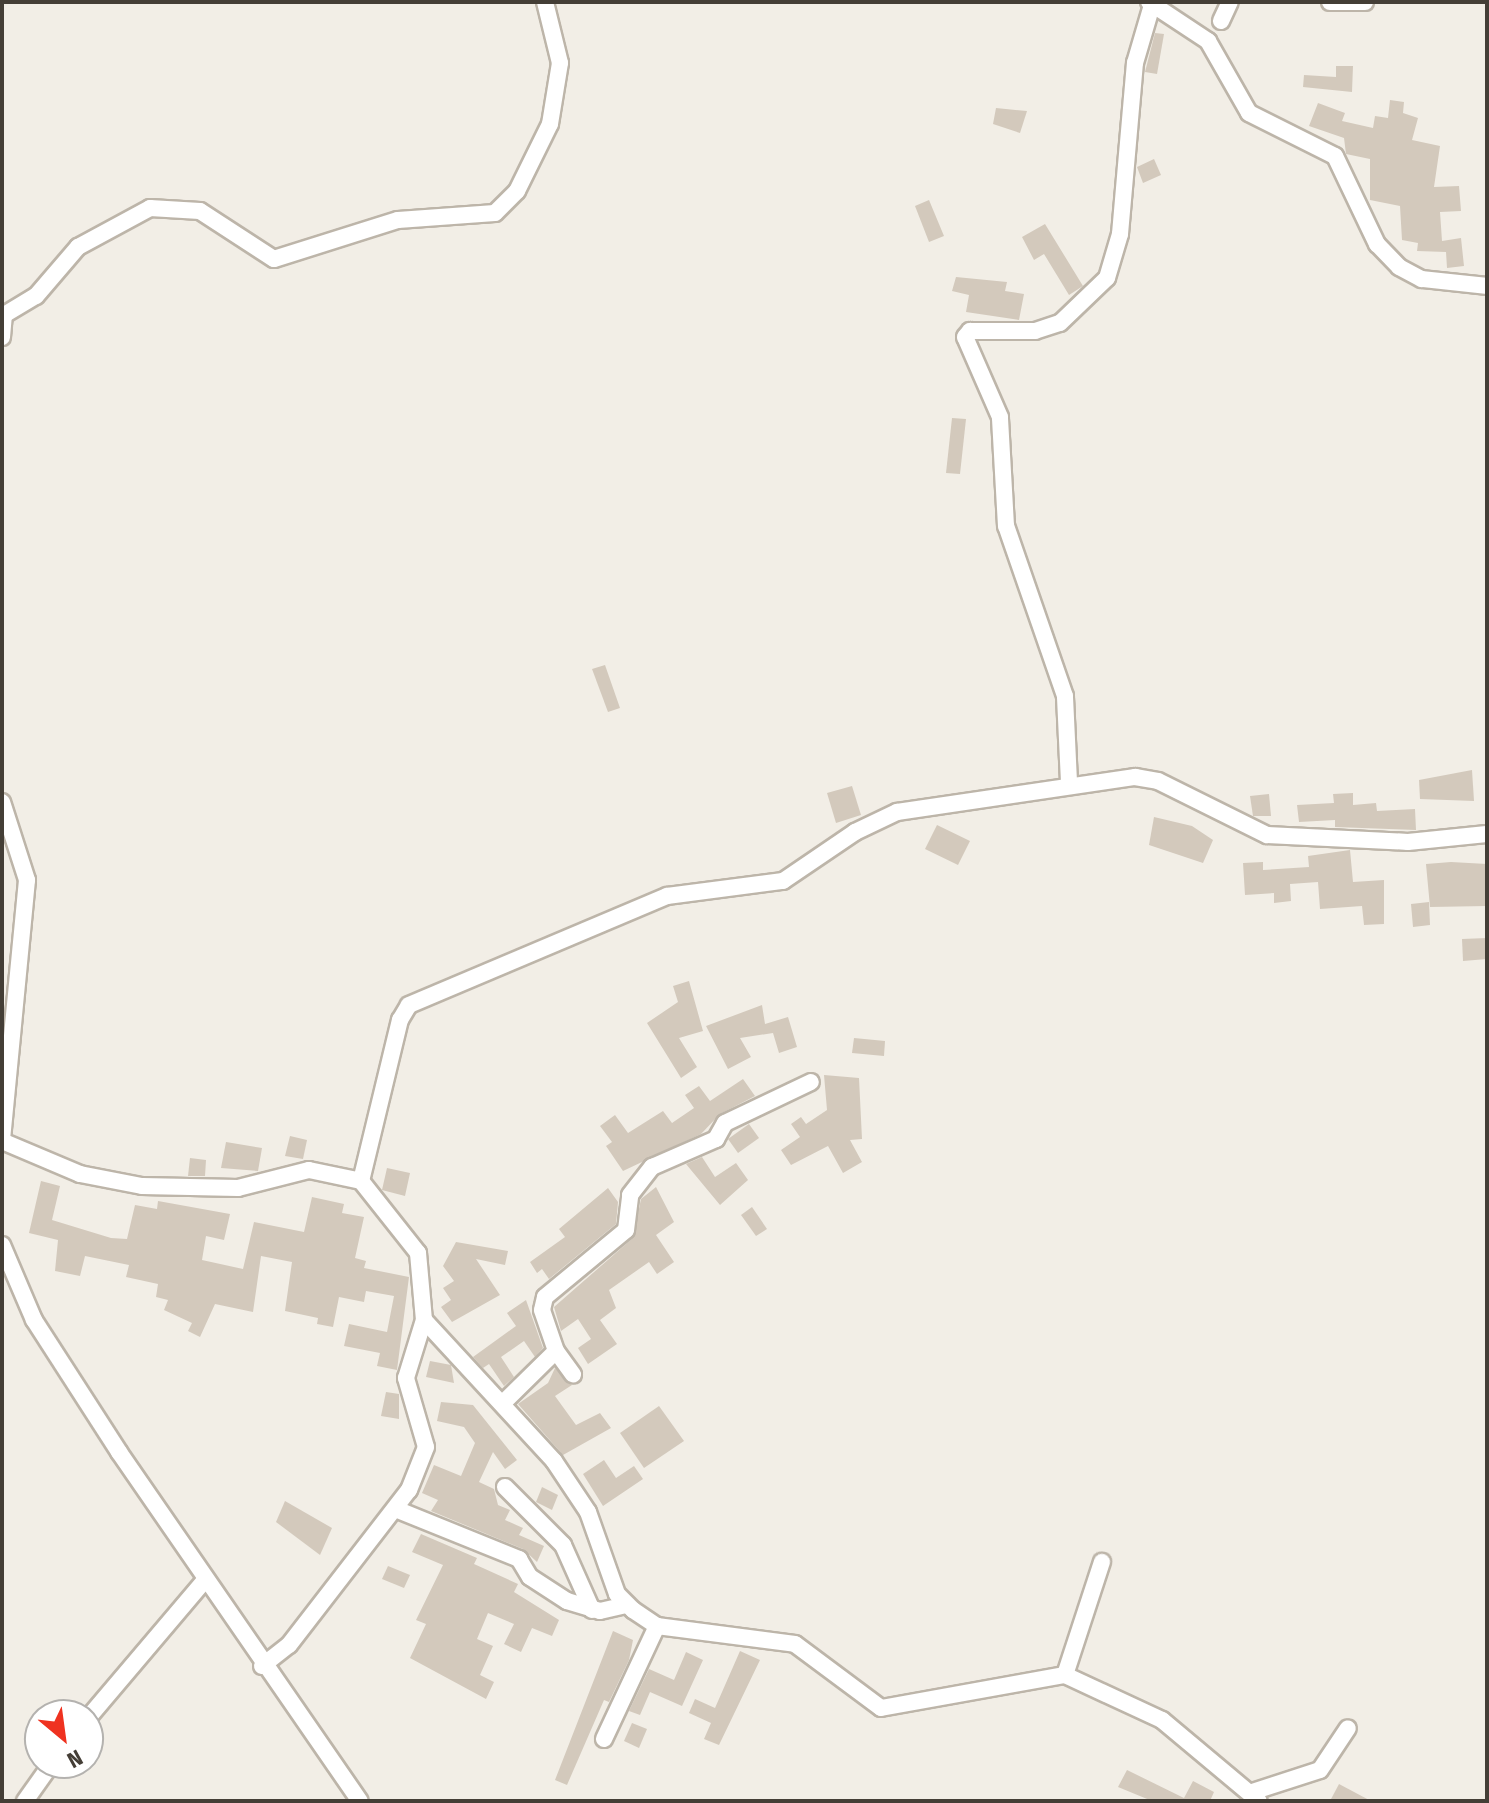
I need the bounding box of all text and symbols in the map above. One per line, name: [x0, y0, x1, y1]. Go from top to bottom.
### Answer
north arrow: [24, 1699, 104, 1779]
text: N: [63, 1744, 87, 1774]

